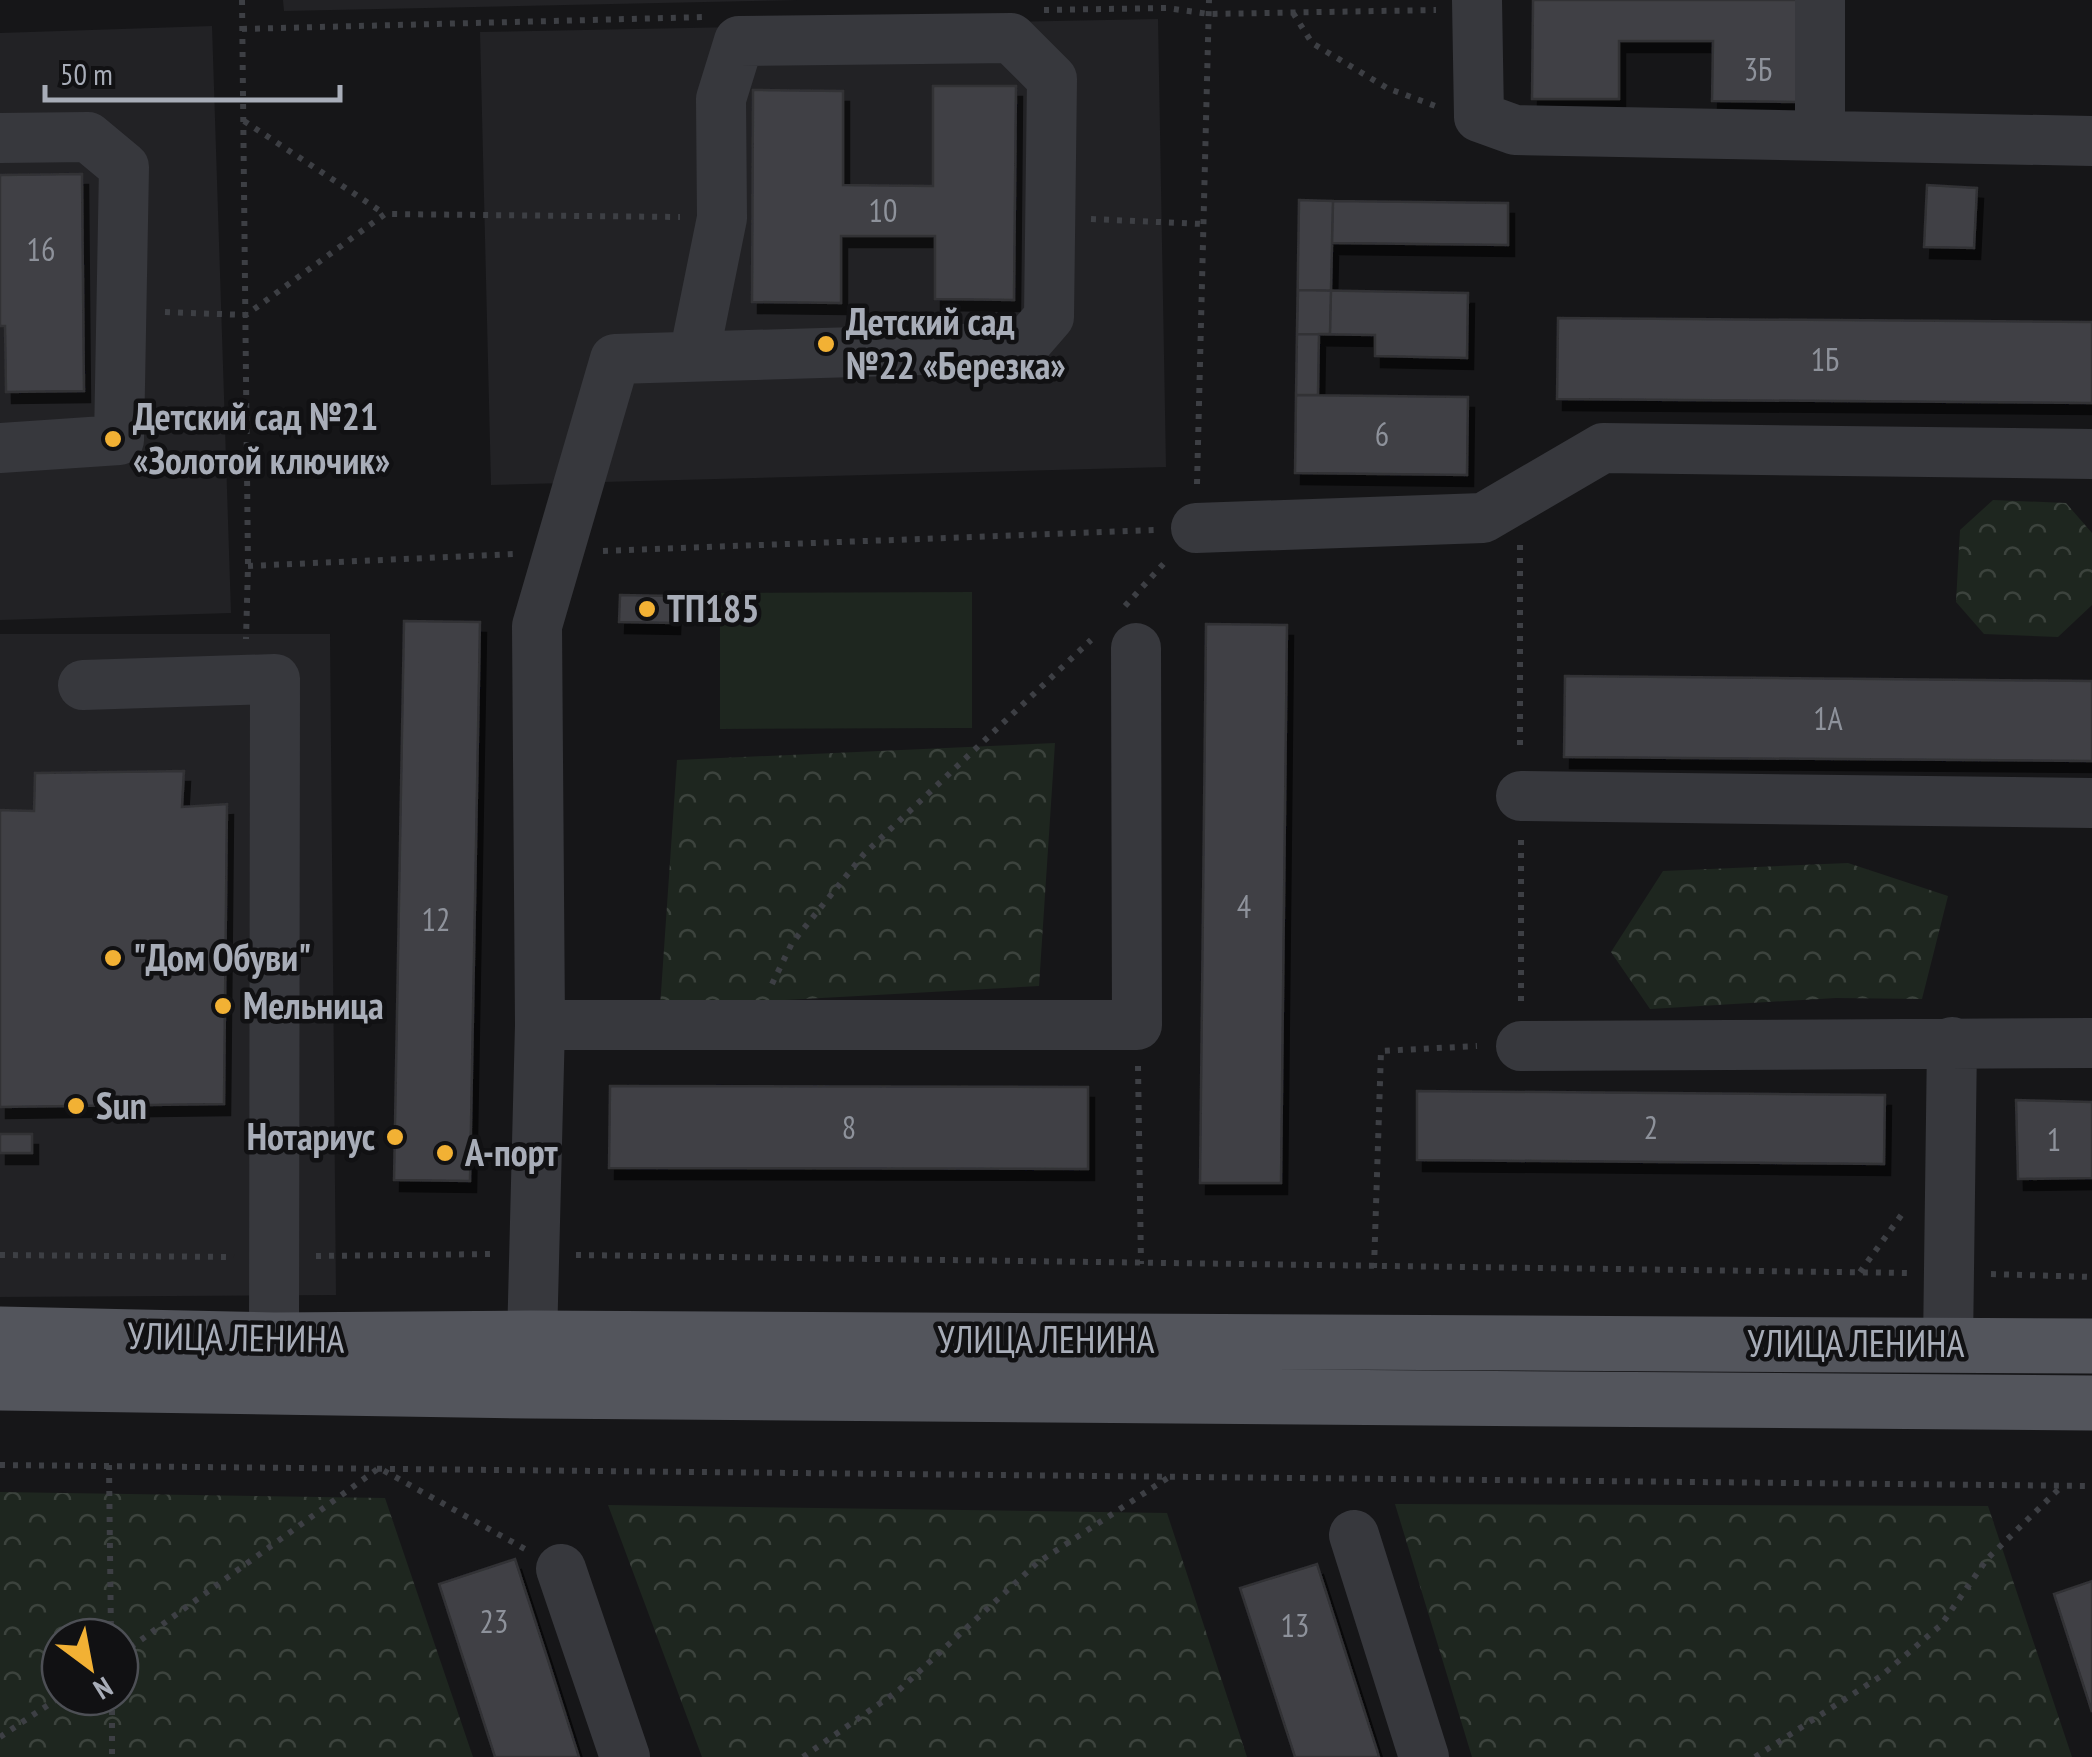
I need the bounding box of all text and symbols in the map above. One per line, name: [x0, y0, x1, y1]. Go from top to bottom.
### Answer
scale bar: [45, 40, 340, 102]
house number: 3Б: [1744, 48, 1772, 90]
text: 50 m: [60, 54, 113, 93]
house number: 10: [869, 189, 897, 231]
house number: 16: [27, 228, 55, 270]
place label: Детский сад №22 «Березка»: [846, 296, 1066, 389]
marker: Детский сад №22 «Березка»: [815, 333, 837, 355]
house number: 1Б: [1811, 338, 1839, 380]
place label: Детский сад №21 «Золотой ключик»: [133, 391, 390, 484]
house number: 6: [1375, 413, 1389, 455]
marker: Детский сад №21 «Золотой ключик»: [102, 428, 124, 450]
place label: ТП185: [667, 583, 759, 632]
marker: ТП185: [636, 598, 658, 620]
house number: 1А: [1813, 697, 1843, 739]
house number: 4: [1237, 885, 1251, 927]
house number: 12: [422, 898, 450, 940]
place label: "Дом Обуви": [133, 932, 311, 981]
marker: "Дом Обуви": [102, 947, 124, 969]
place label: Мельница: [243, 980, 384, 1029]
marker: Мельница: [212, 995, 234, 1017]
place label: Sun: [96, 1080, 147, 1129]
marker: Sun: [65, 1095, 87, 1117]
house number: 8: [842, 1106, 856, 1148]
house number: 2: [1644, 1106, 1658, 1148]
place label: Нотариус: [247, 1111, 375, 1160]
house number: 1: [2047, 1118, 2061, 1160]
marker: Нотариус: [384, 1126, 406, 1148]
place label: А-порт: [464, 1127, 559, 1176]
marker: А-порт: [434, 1142, 456, 1164]
street label: УЛИЦА ЛЕНИНА: [127, 1310, 345, 1363]
street label: УЛИЦА ЛЕНИНА: [938, 1314, 1154, 1363]
street label: УЛИЦА ЛЕНИНА: [1748, 1318, 1964, 1367]
house number: 23: [480, 1600, 508, 1642]
house number: 13: [1281, 1604, 1309, 1646]
north arrow: [40, 1617, 140, 1717]
text: N: [87, 1669, 120, 1708]

